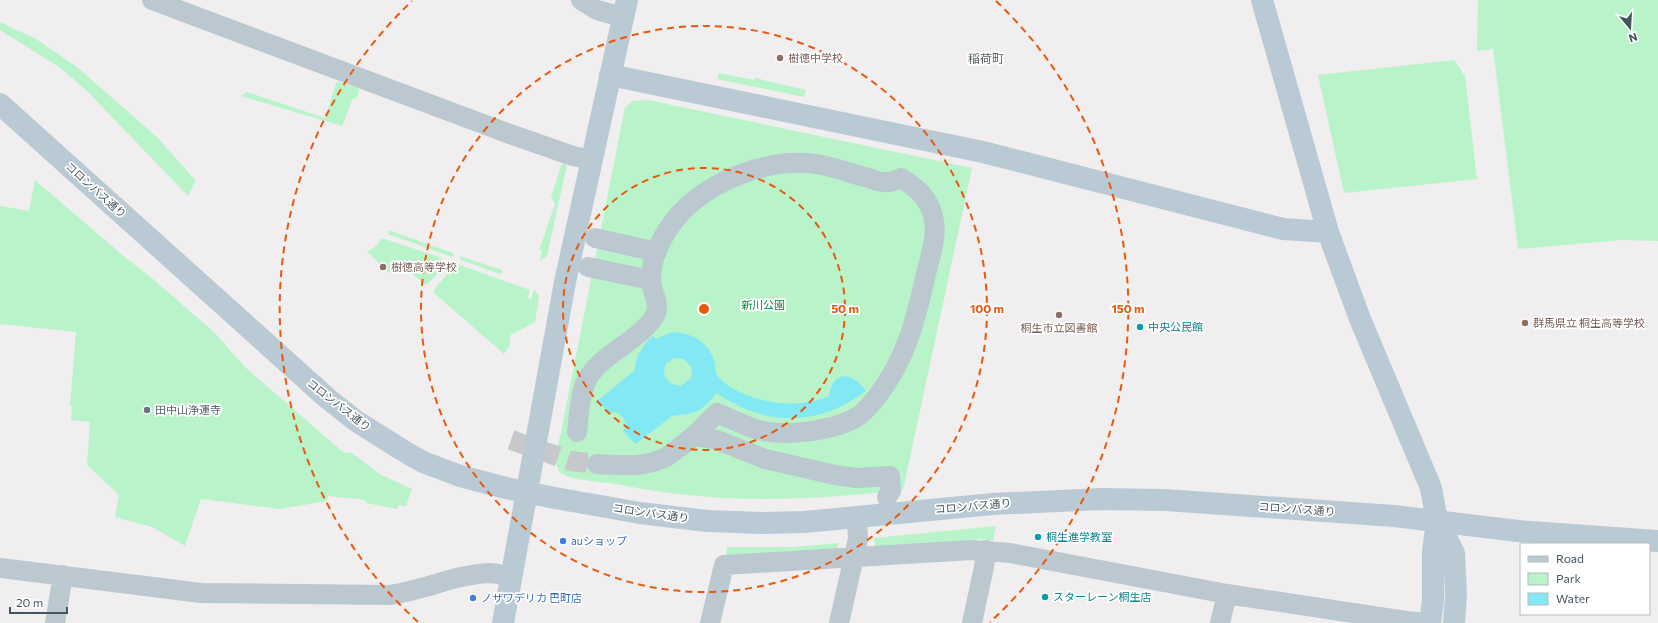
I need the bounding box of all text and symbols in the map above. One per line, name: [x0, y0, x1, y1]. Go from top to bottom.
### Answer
north arrow: [1610, 8, 1650, 48]
text: N: [1627, 31, 1639, 45]
place label: 樹徳中学校: [788, 51, 843, 64]
district label: 稲荷町: [968, 51, 1004, 65]
marker: 樹徳中学校: [775, 53, 785, 63]
street label: コロンバス通り: [63, 159, 129, 220]
place label: 樹徳高等学校: [391, 260, 457, 273]
marker: 樹徳高等学校: [378, 262, 388, 272]
park label: 新川公園: [741, 298, 785, 311]
text: 50 m: [831, 301, 859, 315]
text: 100 m: [970, 301, 1004, 315]
text: 150 m: [1111, 301, 1145, 315]
centre of rings: [697, 302, 711, 316]
marker: 桐生市立図書館: [1054, 310, 1064, 320]
place label: 群馬県立 桐生高等学校: [1533, 316, 1645, 329]
marker: 群馬県立 桐生高等学校: [1520, 318, 1530, 328]
place label: 中央公民館: [1148, 320, 1203, 333]
place label: 桐生市立図書館: [1021, 321, 1098, 334]
marker: 中央公民館: [1135, 322, 1145, 332]
street label: コロンバス通り: [305, 376, 374, 433]
place label: 田中山浄運寺: [155, 403, 221, 416]
marker: 田中山浄運寺: [142, 405, 152, 415]
street label: コロンバス通り: [934, 496, 1012, 515]
street label: コロンバス通り: [1258, 499, 1336, 518]
street label: コロンバス通り: [612, 501, 690, 524]
place label: 桐生進学教室: [1046, 530, 1112, 543]
marker: 桐生進学教室: [1033, 532, 1043, 542]
place label: auショップ: [571, 534, 627, 547]
marker: auショップ: [558, 536, 568, 546]
legend: [1520, 543, 1650, 615]
text: Road: [1556, 551, 1584, 565]
text: Park: [1556, 571, 1582, 585]
scale bar: [10, 589, 67, 615]
place label: スターレーン桐生店: [1053, 590, 1151, 603]
place label: ノザワデリカ 巴町店: [481, 591, 582, 604]
text: Water: [1556, 591, 1590, 605]
marker: スターレーン桐生店: [1040, 592, 1050, 602]
marker: ノザワデリカ 巴町店: [468, 593, 478, 603]
text: 20 m: [16, 595, 43, 609]

